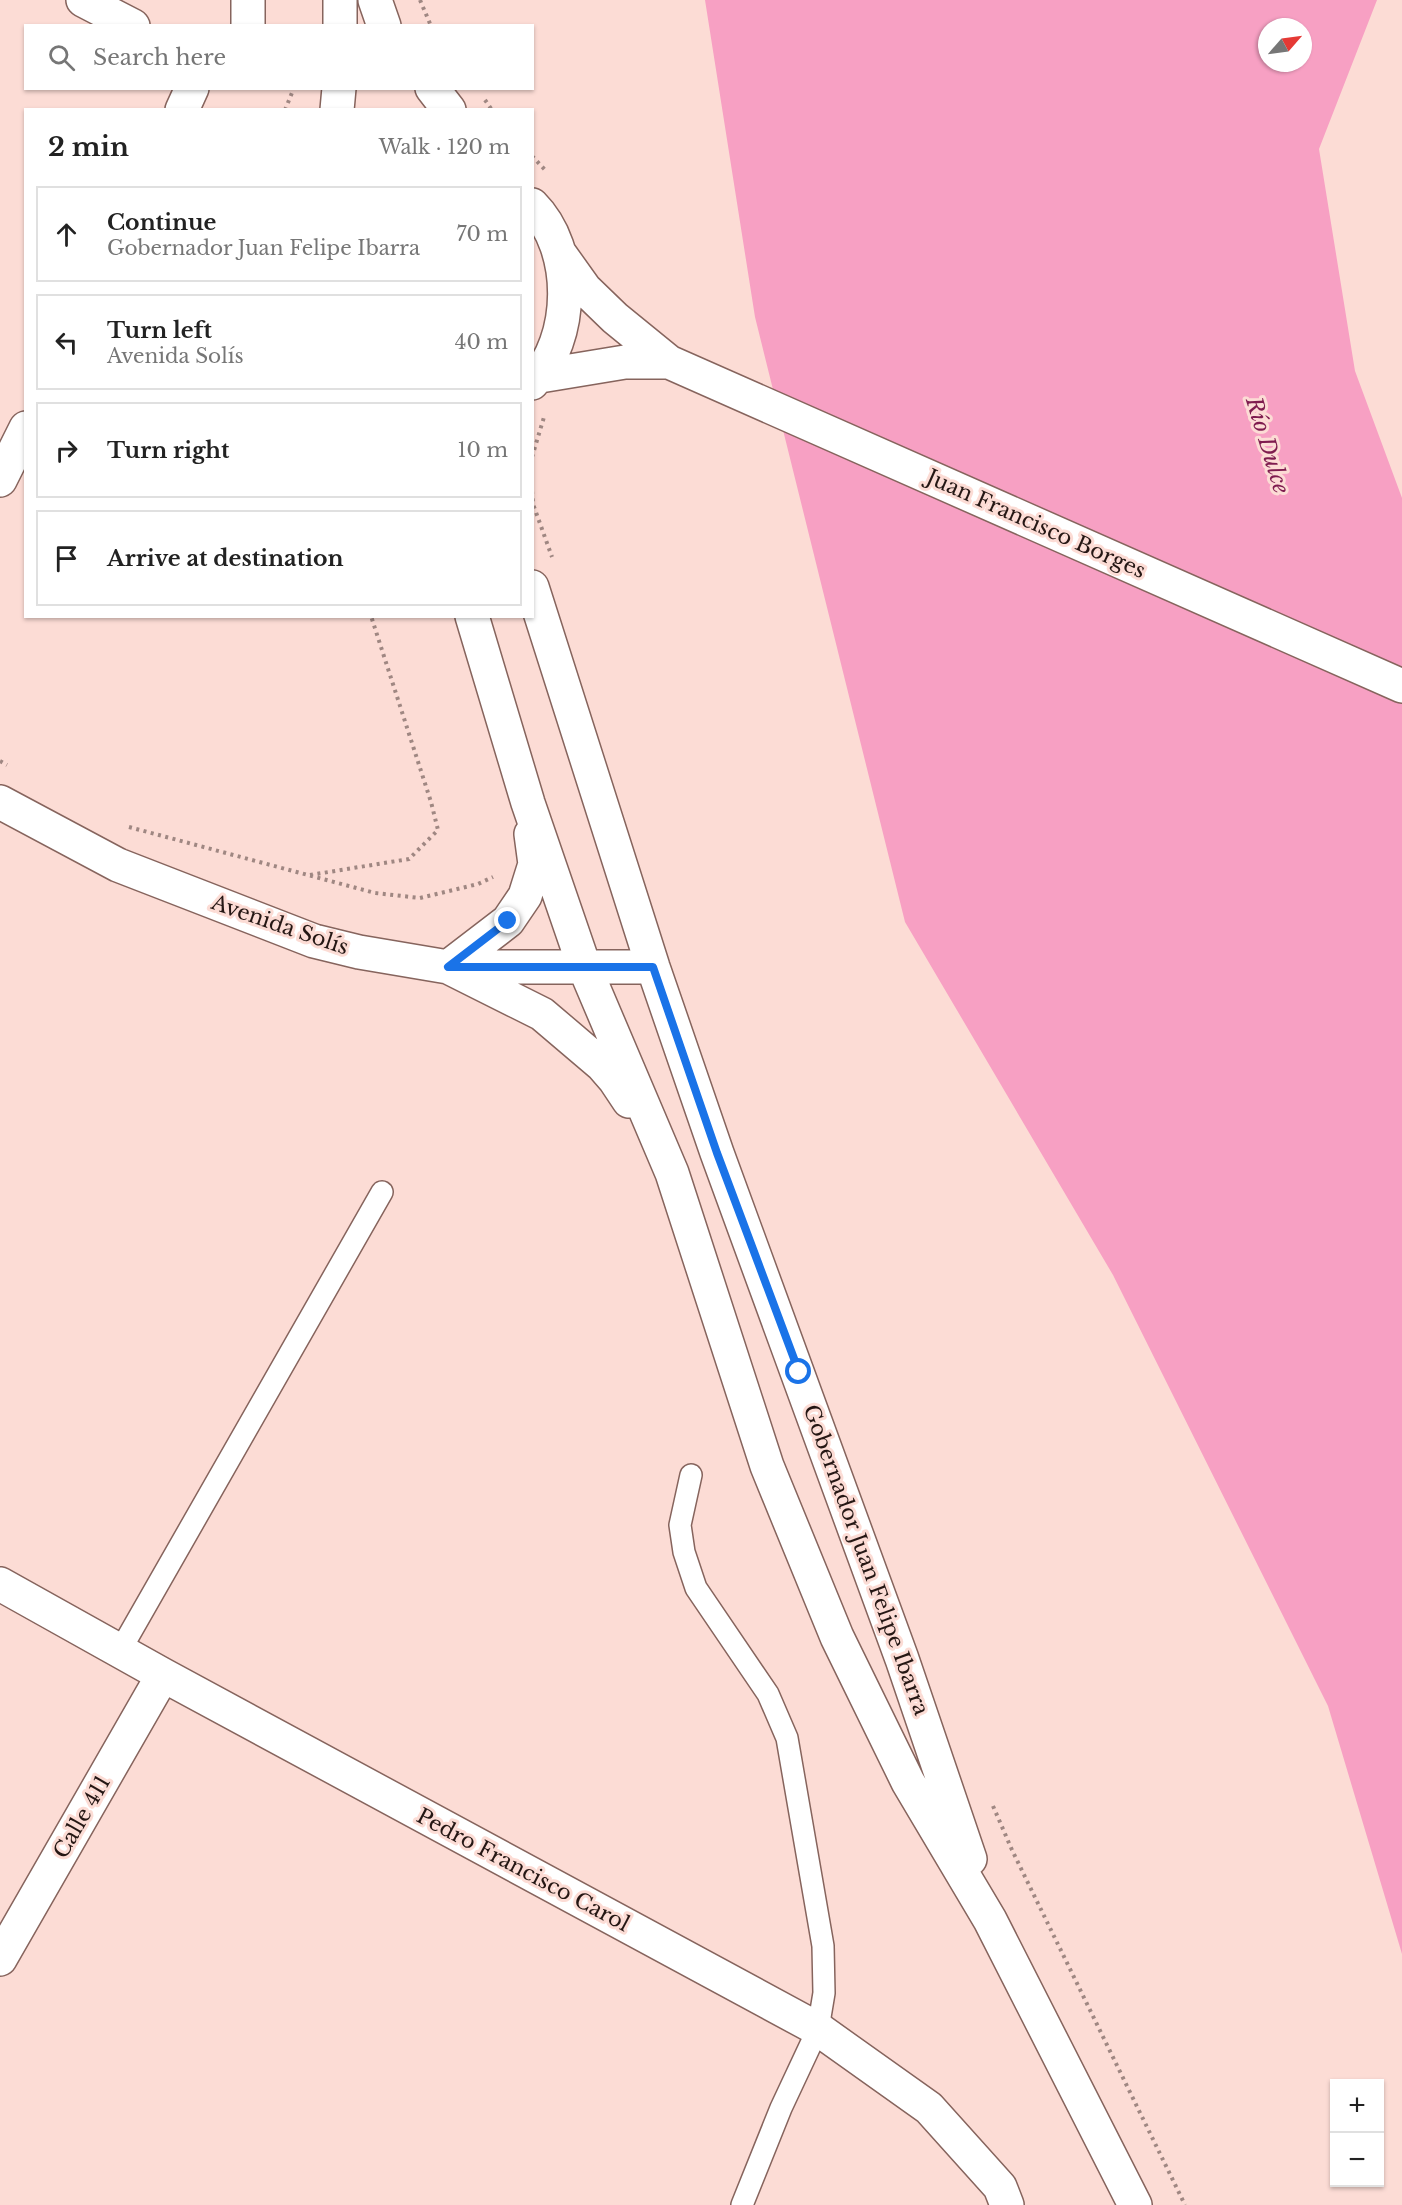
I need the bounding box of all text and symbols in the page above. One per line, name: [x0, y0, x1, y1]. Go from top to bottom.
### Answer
north arrow: [1258, 18, 1312, 72]
search box: [24, 24, 534, 90]
icon: search: [45, 41, 78, 74]
text: Search here: [93, 44, 226, 71]
text: 2 min: [48, 131, 129, 163]
text: Walk · 120 m: [379, 135, 510, 159]
text: Continue: [107, 209, 216, 236]
icon: ahead: [50, 218, 83, 251]
text: 70 m: [456, 222, 508, 246]
text: Gobernador Juan Felipe Ibarra: [107, 236, 420, 260]
text: Turn left: [107, 317, 212, 344]
icon: left: [50, 326, 83, 359]
text: 40 m: [455, 330, 508, 354]
text: Avenida Solís: [107, 344, 244, 368]
water label: Río Dulce: [1240, 393, 1295, 497]
icon: right: [50, 434, 83, 467]
text: Turn right: [107, 437, 229, 464]
text: 10 m: [458, 438, 508, 462]
street label: Juan Francisco Borges: [920, 463, 1149, 584]
icon: arrive: [50, 542, 83, 575]
text: Arrive at destination: [107, 545, 344, 572]
street label: Avenida Solís: [207, 889, 352, 961]
route end: [494, 907, 520, 933]
route start: [785, 1358, 811, 1384]
street label: Gobernador Juan Felipe Ibarra: [798, 1401, 935, 1719]
street label: Calle 411: [48, 1771, 116, 1863]
street label: Pedro Francisco Carol: [412, 1803, 634, 1937]
map controls: [1330, 2079, 1384, 2187]
button: +: [1330, 2079, 1384, 2133]
button: −: [1330, 2133, 1384, 2187]

